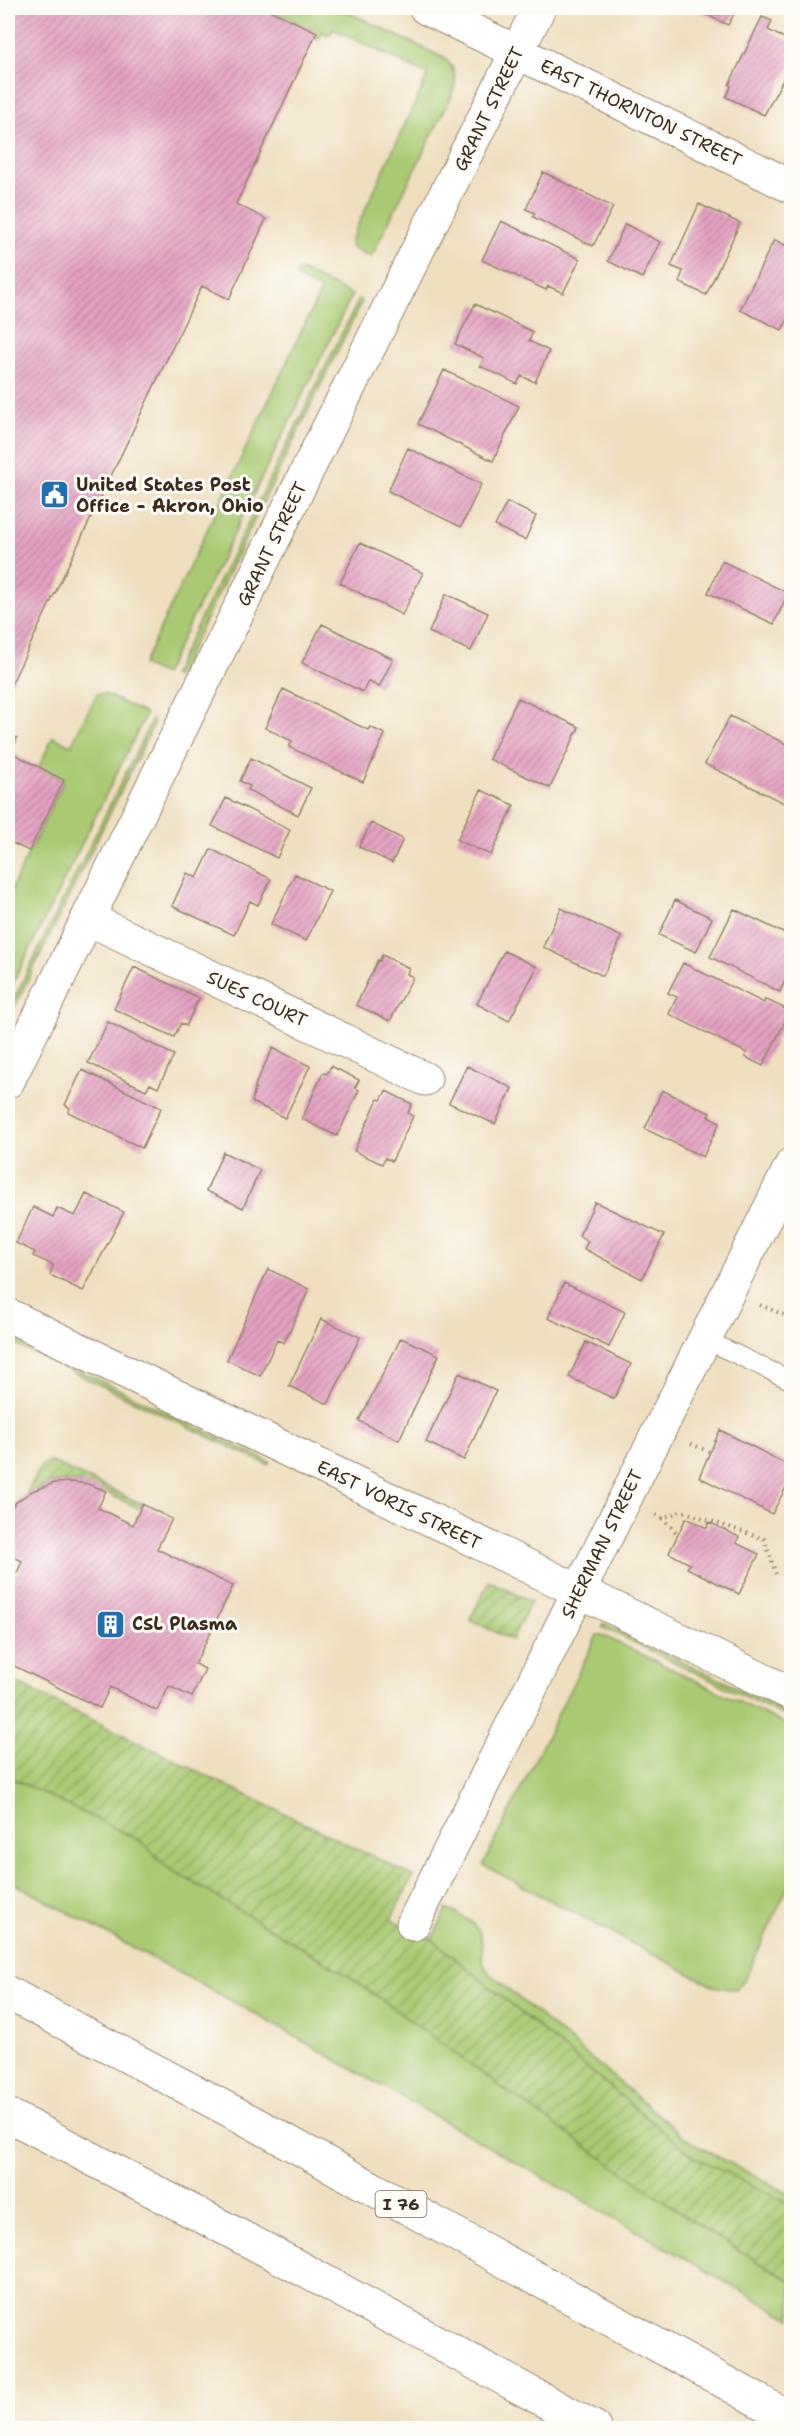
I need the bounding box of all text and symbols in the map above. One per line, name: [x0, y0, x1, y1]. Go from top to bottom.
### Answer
street label: GRANT STREET: [449, 43, 529, 175]
street label: EAST THORNTON STREET: [536, 54, 746, 172]
place label: United States Post Office - Akron, Ohio: [76, 473, 264, 518]
street label: GRANT STREET: [232, 478, 312, 610]
public building icon: United States Post Office - Akron, Ohio: [39, 479, 71, 511]
street label: SUES COURT: [203, 965, 311, 1033]
street label: EAST VORIS STREET: [313, 1455, 485, 1555]
street label: SHERMAN STREET: [556, 1466, 648, 1622]
building icon: CSL Plasma: [95, 1608, 127, 1640]
place label: CSL Plasma: [132, 1612, 238, 1636]
road number: I 76: [376, 2191, 426, 2217]

